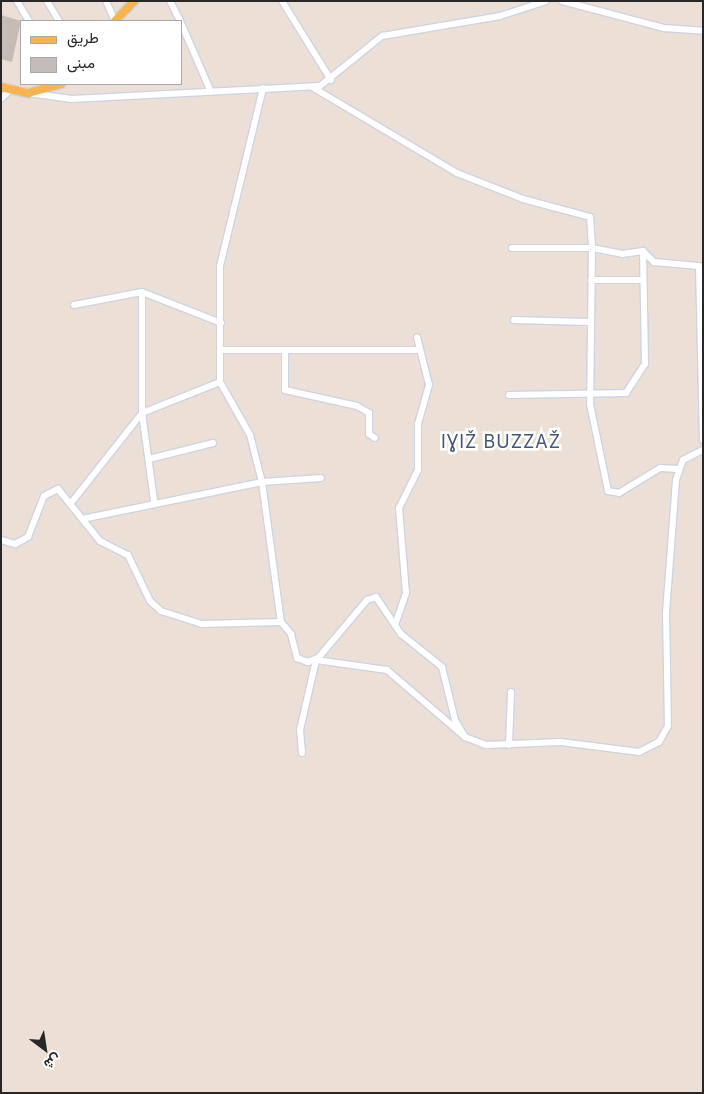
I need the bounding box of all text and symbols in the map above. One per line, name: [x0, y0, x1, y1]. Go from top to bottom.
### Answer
legend: [20, 20, 182, 85]
text: طريق: [67, 28, 99, 47]
text: مبنى: [67, 53, 95, 72]
district label: IƔIŽ BUZZAŽ: [440, 431, 562, 453]
north arrow: [20, 1024, 70, 1074]
text: ش: [41, 1051, 65, 1074]

